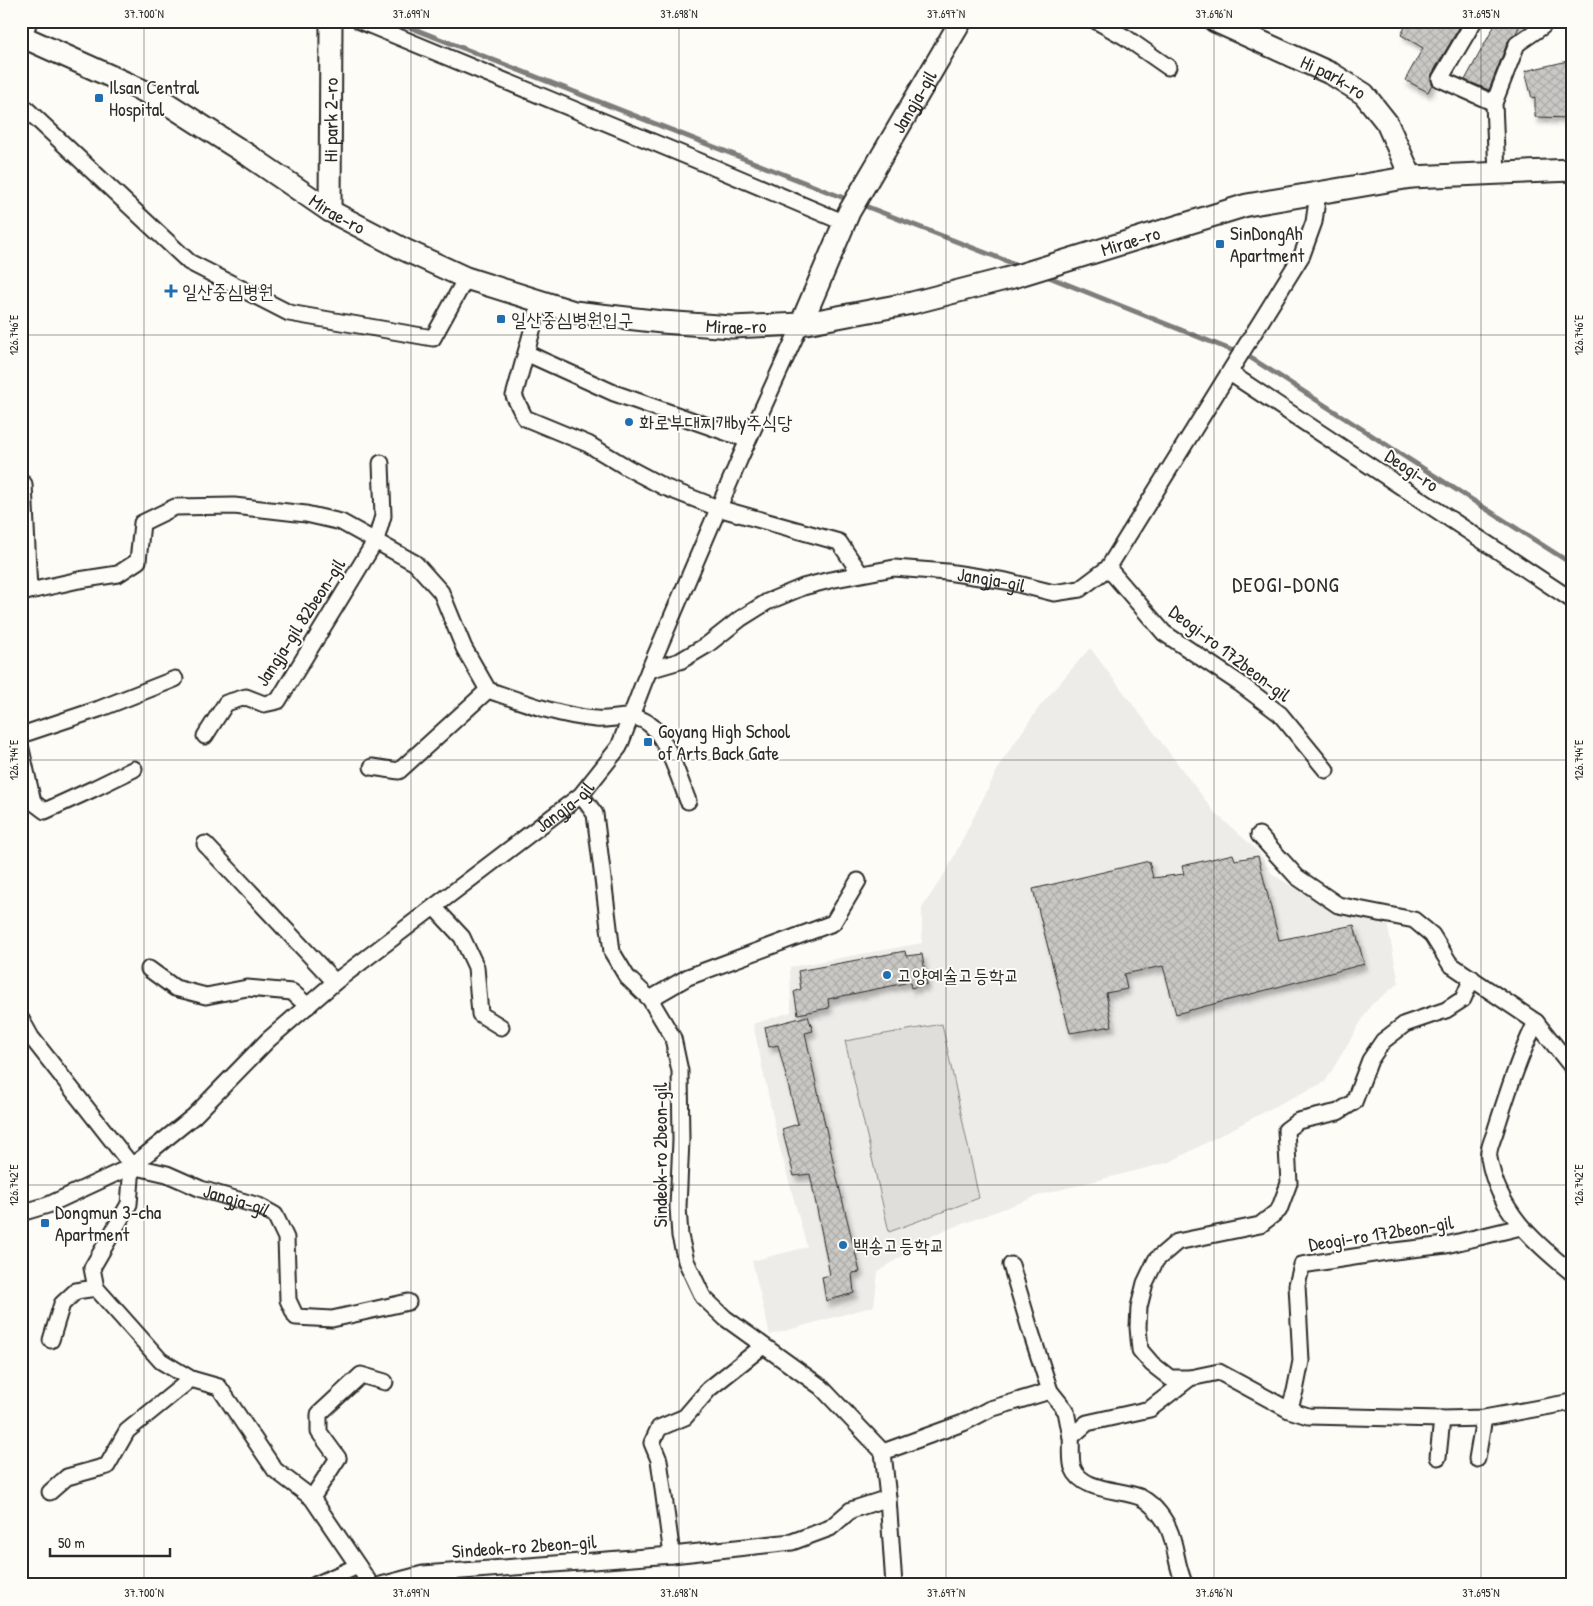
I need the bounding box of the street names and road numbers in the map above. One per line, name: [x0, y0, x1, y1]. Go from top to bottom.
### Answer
street label: Hi park-ro: [1297, 49, 1371, 105]
street label: Jangja-gil: [885, 64, 943, 138]
street label: Hi park 2-ro: [317, 77, 344, 162]
street label: Mirae-ro: [304, 188, 370, 240]
street label: Mirae-ro: [1098, 219, 1163, 262]
street label: Mirae-ro: [705, 312, 767, 340]
street label: Deogi-ro: [1380, 443, 1444, 498]
street label: Jangja-gil 82beon-gil: [249, 552, 352, 691]
street label: Jangja-gil: [956, 561, 1030, 599]
street label: Deogi-ro 172beon-gil: [1164, 599, 1297, 708]
street label: Jangja-gil: [530, 775, 601, 838]
street label: Sindeok-ro 2beon-gil: [647, 1082, 673, 1228]
street label: Jangja-gil: [200, 1177, 276, 1223]
street label: Deogi-ro 172beon-gil: [1307, 1209, 1456, 1257]
street label: Sindeok-ro 2beon-gil: [451, 1528, 598, 1564]

